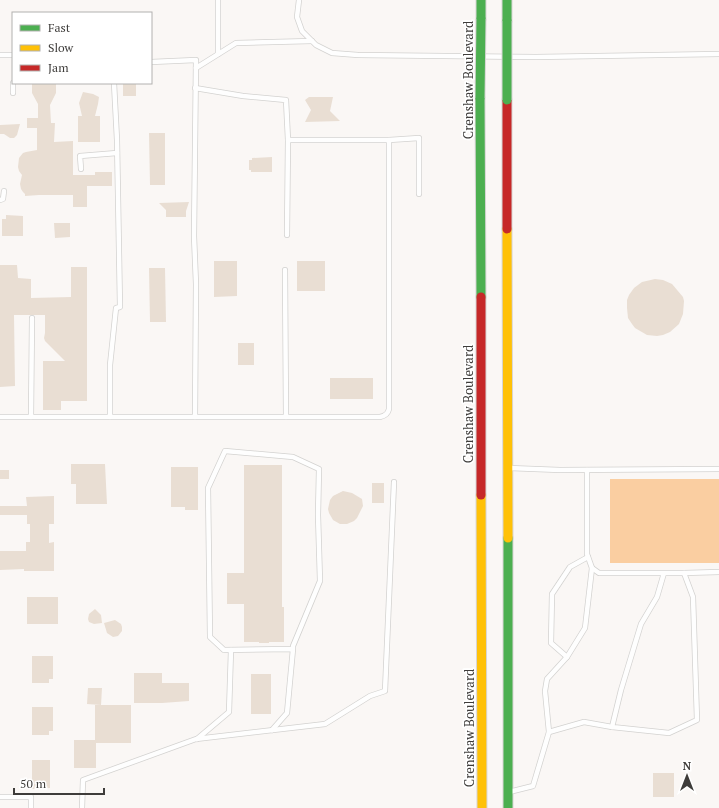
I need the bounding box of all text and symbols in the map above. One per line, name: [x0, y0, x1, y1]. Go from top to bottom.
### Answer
legend: [12, 12, 152, 84]
text: Fast: [48, 20, 71, 35]
street label: Crenshaw Boulevard: [459, 21, 477, 139]
text: Slow: [48, 40, 74, 55]
text: Jam: [48, 60, 69, 75]
street label: Crenshaw Boulevard: [459, 345, 477, 463]
street label: Crenshaw Boulevard: [460, 669, 478, 787]
north arrow: [667, 756, 707, 796]
text: N: [683, 759, 692, 773]
scale bar: [14, 770, 104, 796]
text: 50 m: [20, 776, 47, 791]

